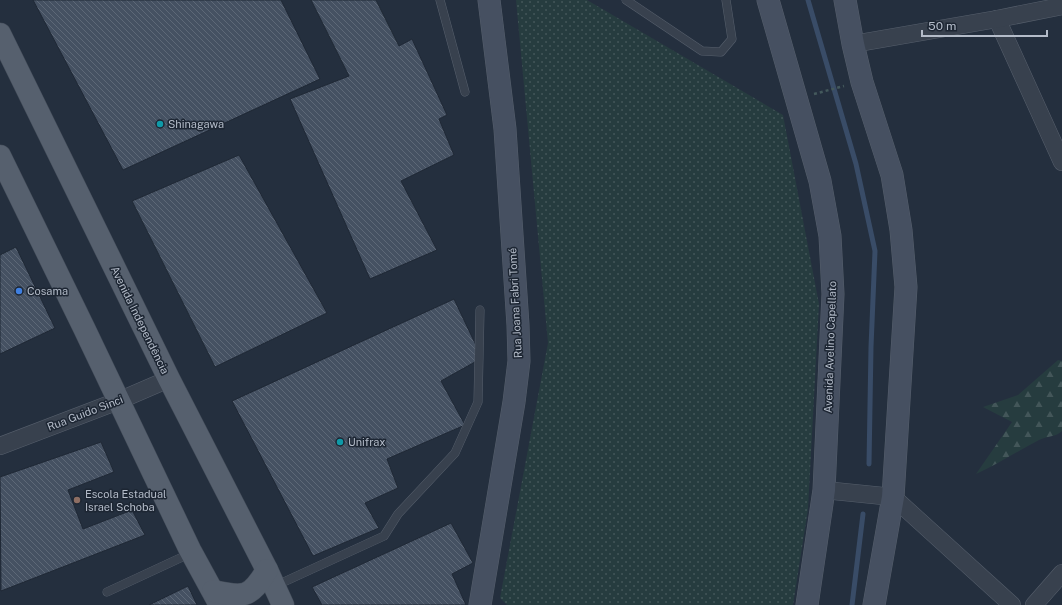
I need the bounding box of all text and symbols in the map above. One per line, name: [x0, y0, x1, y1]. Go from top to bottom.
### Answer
scale bar: [922, 12, 1047, 38]
text: 50 m: [928, 19, 956, 33]
place label: Shinagawa: [168, 118, 224, 130]
marker: Shinagawa: [155, 119, 165, 129]
street label: Rua Joana Fabri Tomé: [506, 247, 524, 359]
street label: Avenida Independência: [109, 264, 171, 376]
street label: Avenida Avelino Capellato: [822, 281, 838, 413]
place label: Cosama: [27, 285, 68, 297]
marker: Cosama: [14, 286, 24, 296]
street label: Rua Guido Sinci: [45, 393, 125, 433]
place label: Unifrax: [348, 436, 385, 448]
marker: Unifrax: [335, 437, 345, 447]
place label: Escola Estadual Israel Schoba: [85, 488, 166, 513]
marker: Escola Estadual Israel Schoba: [72, 495, 82, 505]

